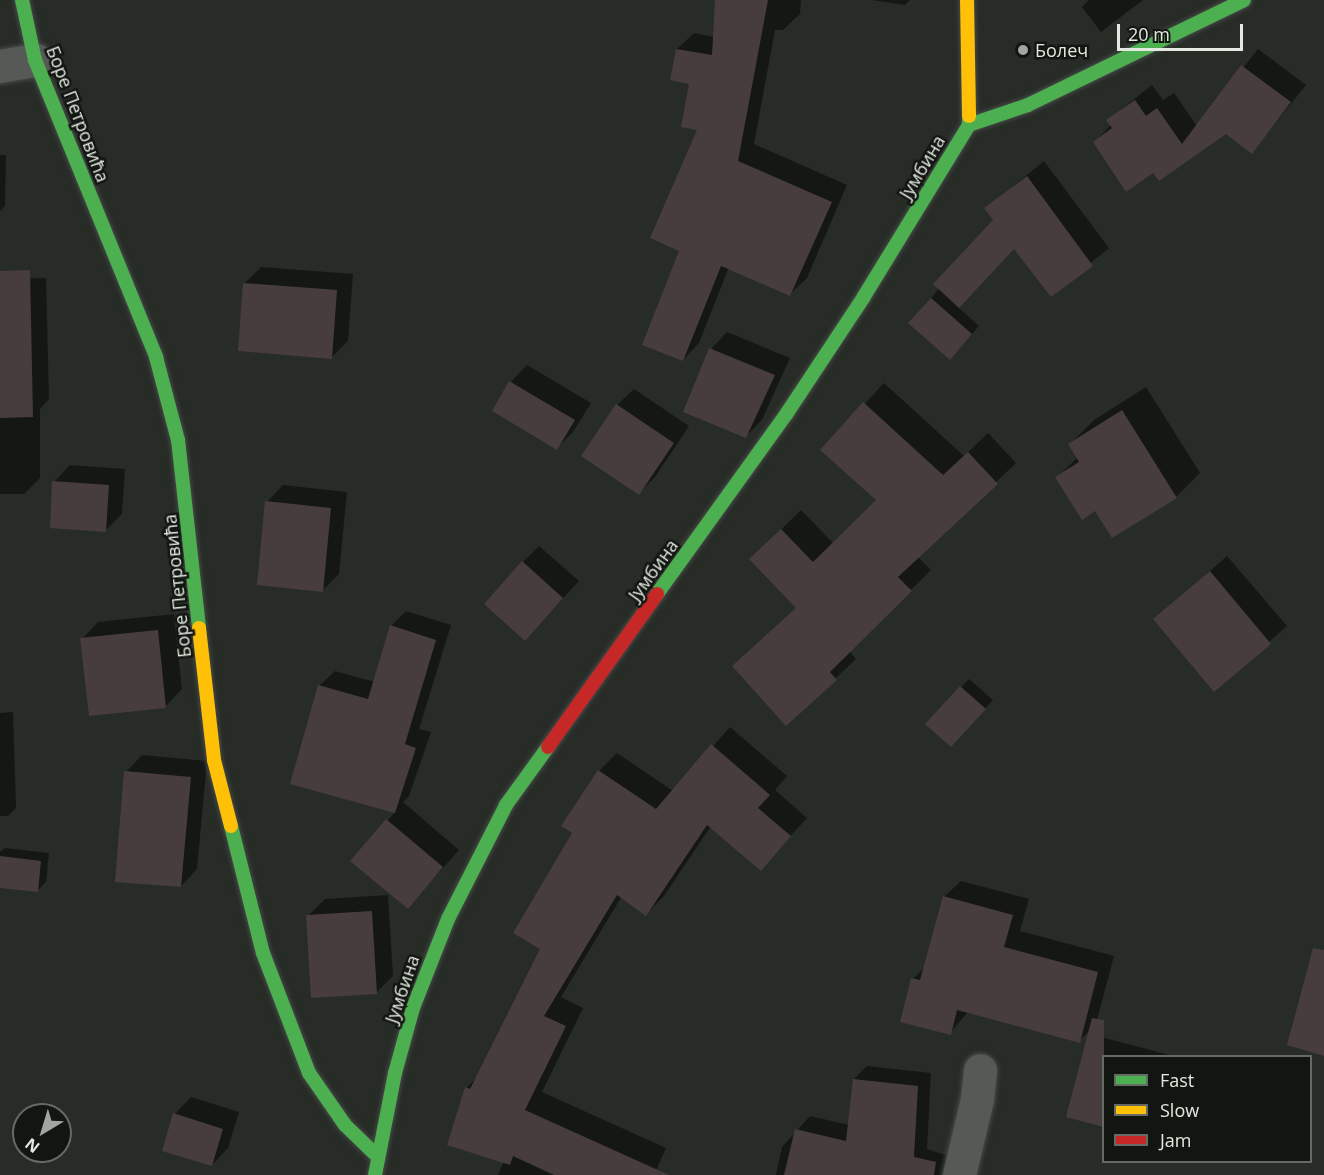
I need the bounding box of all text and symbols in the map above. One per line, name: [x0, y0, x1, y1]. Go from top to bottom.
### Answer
scale bar: [1120, 12, 1246, 50]
text: 20 m: [1128, 22, 1170, 46]
place label: Болеч: [1035, 39, 1088, 61]
street label: Боре Петровића: [42, 43, 114, 185]
marker: Болеч: [1016, 43, 1030, 57]
street label: Јумбина: [895, 131, 949, 203]
street label: Боре Петровића: [159, 513, 195, 659]
street label: Јумбина: [624, 535, 682, 605]
street label: Јумбина: [380, 952, 424, 1026]
legend: [1102, 1055, 1312, 1163]
text: Fast: [1160, 1068, 1194, 1092]
text: Slow: [1160, 1098, 1199, 1122]
north arrow: [12, 1103, 72, 1163]
text: Jam: [1160, 1128, 1192, 1152]
text: N: [20, 1133, 44, 1158]

